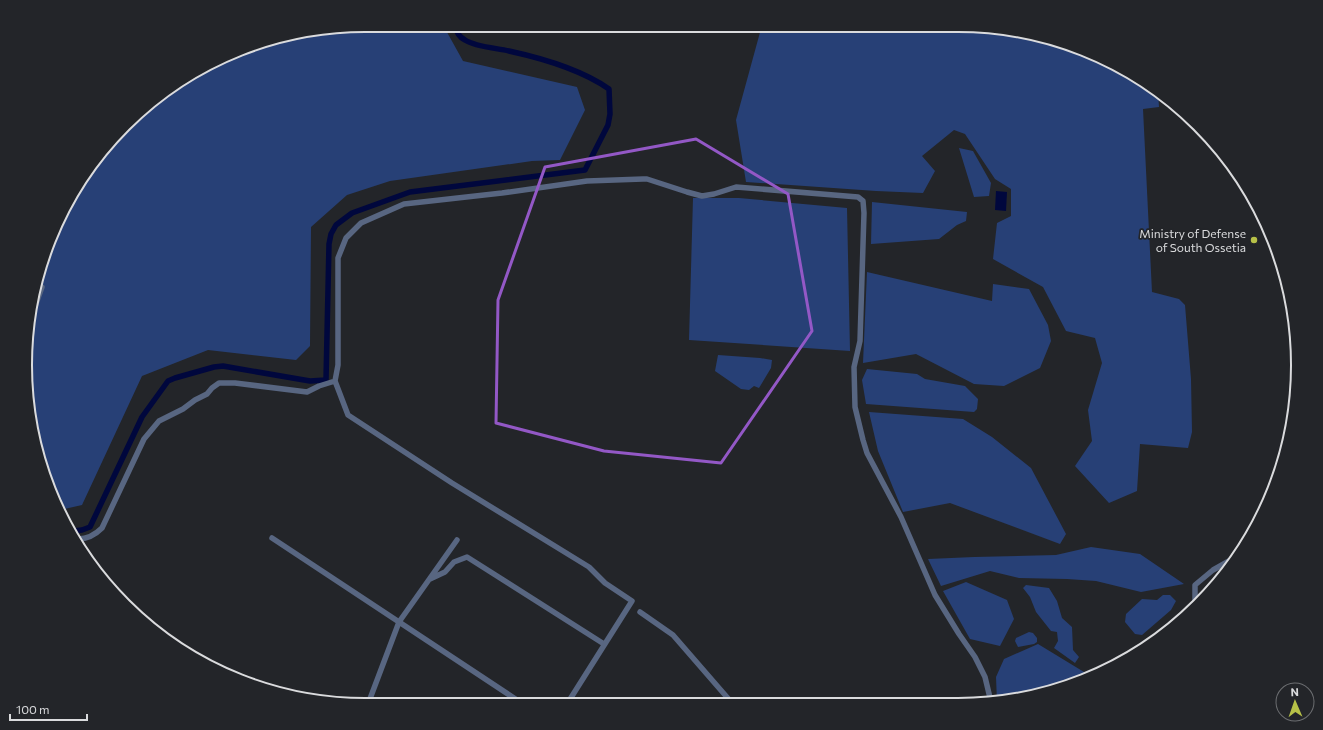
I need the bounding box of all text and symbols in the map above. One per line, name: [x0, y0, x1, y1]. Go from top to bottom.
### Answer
place label: Ministry of Defense of South Ossetia: [1139, 226, 1246, 254]
marker: Ministry of Defense of South Ossetia: [1249, 235, 1259, 245]
north arrow: [1275, 682, 1315, 722]
text: N: [1290, 685, 1299, 698]
scale bar: [10, 696, 87, 722]
text: 100 m: [16, 702, 50, 716]

